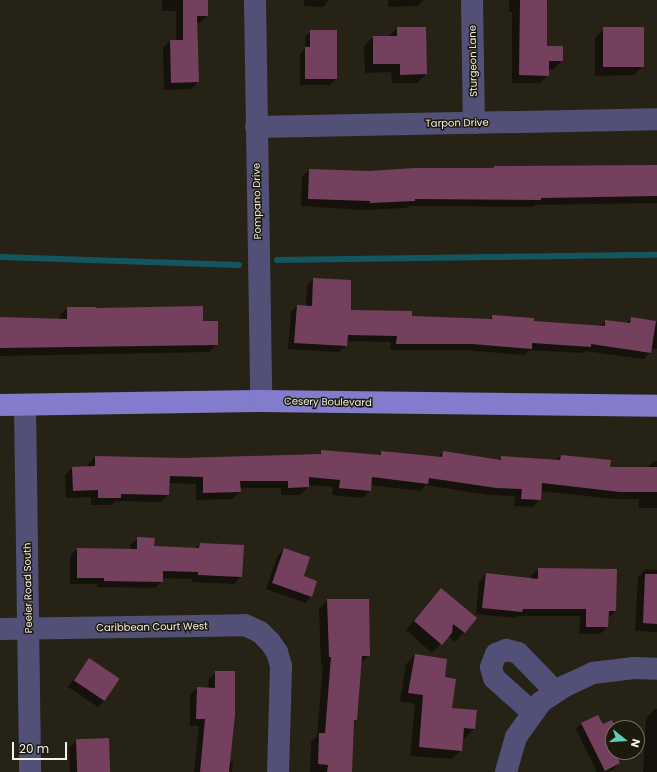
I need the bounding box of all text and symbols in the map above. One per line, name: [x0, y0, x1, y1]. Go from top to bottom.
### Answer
street label: Sturgeon Lane: [466, 25, 480, 97]
street label: Tarpon Drive: [425, 116, 489, 130]
street label: Pompano Drive: [250, 163, 264, 239]
street label: Cesery Boulevard: [284, 395, 372, 409]
street label: Peeler Road South: [21, 543, 35, 633]
street label: Caribbean Court West: [96, 620, 208, 634]
north arrow: [605, 720, 645, 760]
scale bar: [14, 734, 69, 760]
text: N: [627, 737, 644, 750]
text: 20 m: [19, 740, 49, 757]

